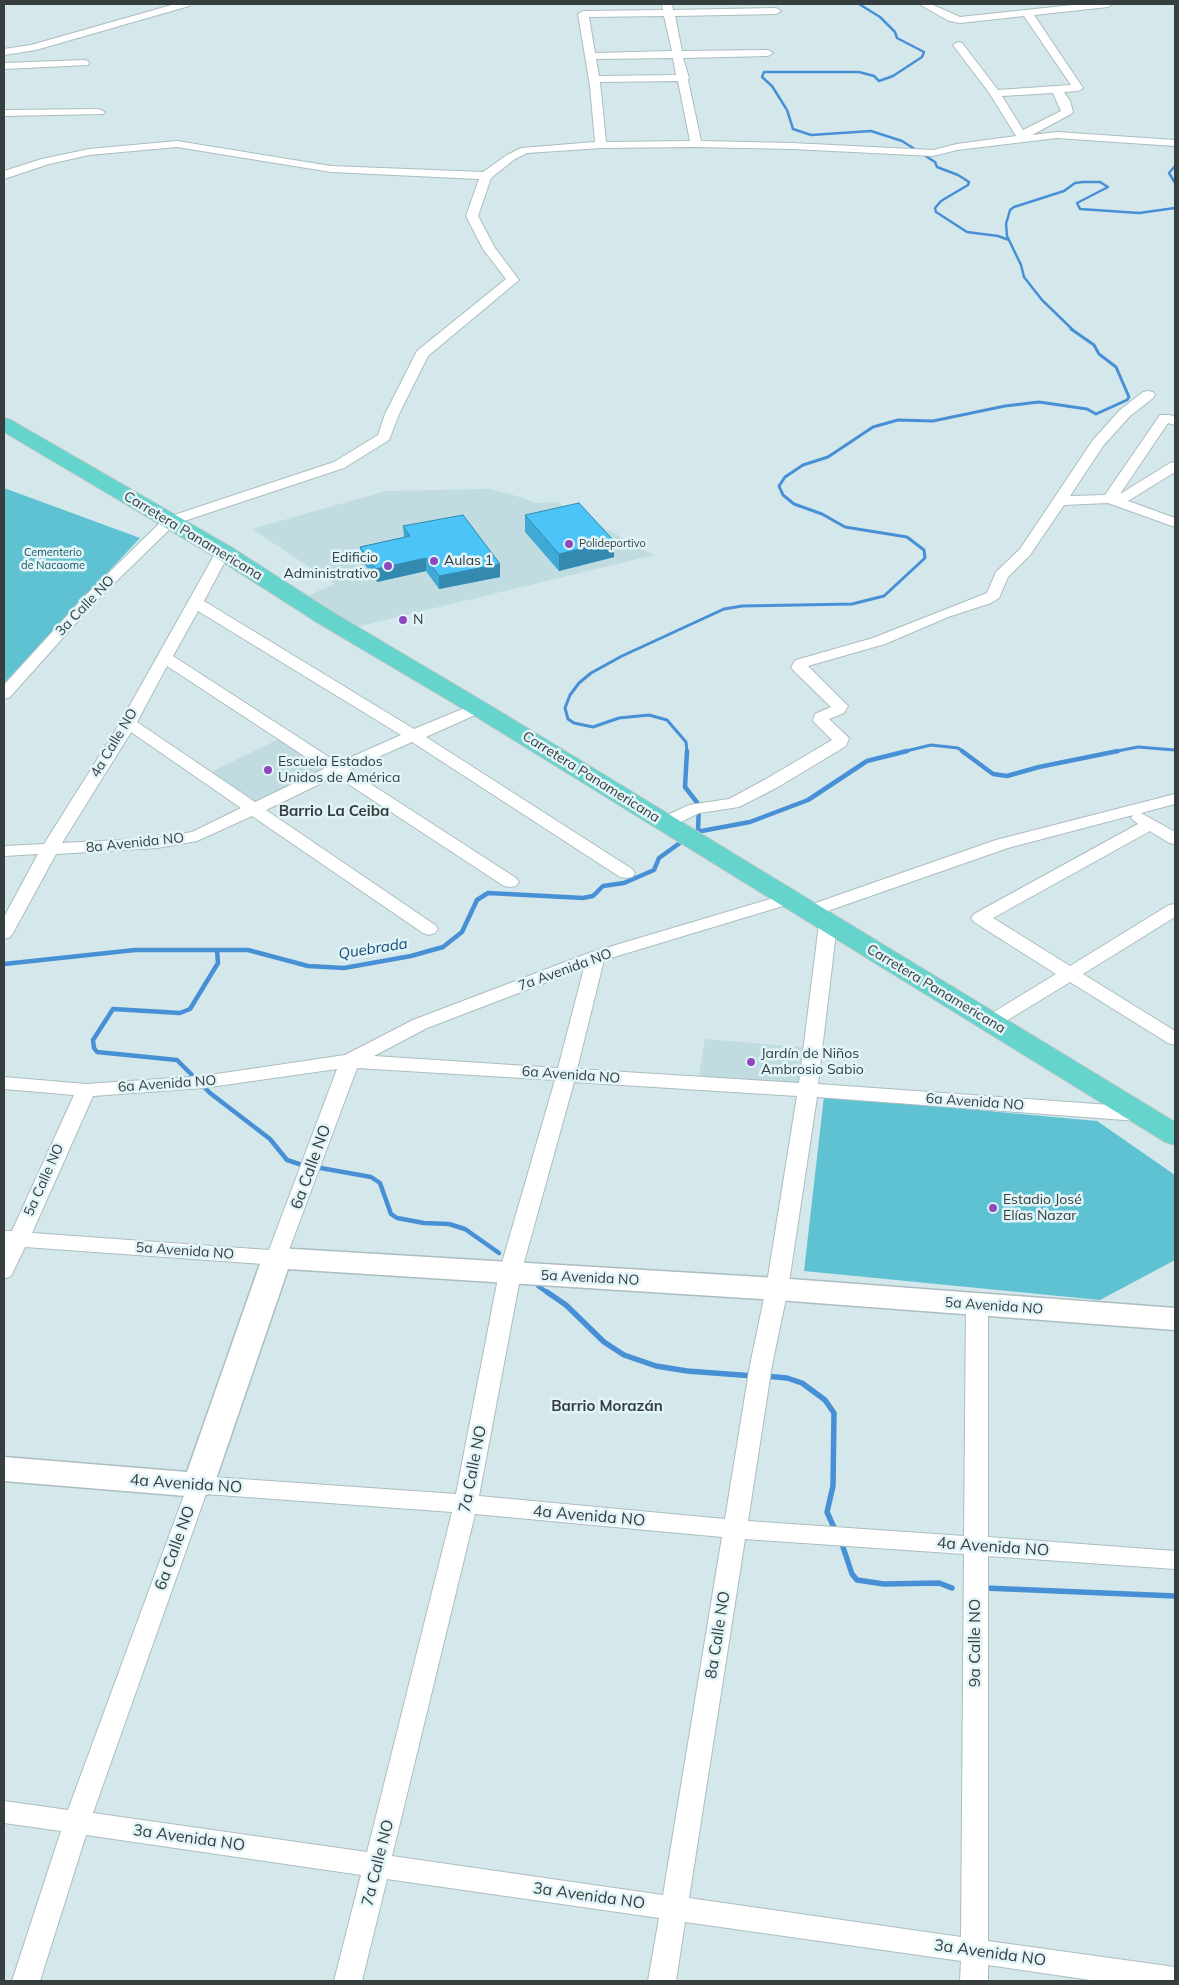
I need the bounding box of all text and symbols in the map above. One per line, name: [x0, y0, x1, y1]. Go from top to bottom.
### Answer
street label: Carretera Panamericana: [121, 488, 265, 584]
place label: Polideportivo: [579, 537, 646, 551]
marker: Polideportivo: [563, 538, 575, 550]
park label: Cementerio de Nacaome: [21, 546, 85, 572]
place label: Edificio Administrativo: [283, 550, 378, 582]
place label: Aulas 1: [444, 553, 493, 569]
marker: Aulas 1: [428, 555, 440, 567]
marker: Edificio Administrativo: [382, 560, 394, 572]
street label: 3a Calle NO: [52, 572, 118, 640]
place label: N: [413, 612, 423, 628]
marker: N: [397, 614, 409, 626]
street label: 4a Calle NO: [87, 706, 141, 780]
street label: Carretera Panamericana: [519, 728, 663, 826]
place label: Escuela Estados Unidos de América: [278, 754, 400, 786]
marker: Escuela Estados Unidos de América: [262, 764, 274, 776]
district label: Barrio La Ceiba: [279, 802, 389, 820]
street label: 8a Avenida NO: [85, 829, 185, 857]
water label: Quebrada: [337, 935, 409, 963]
street label: Carretera Panamericana: [864, 941, 1008, 1037]
street label: 7a Avenida NO: [516, 945, 614, 995]
place label: Jardín de Niños Ambrosio Sabio: [761, 1046, 864, 1078]
marker: Jardín de Niños Ambrosio Sabio: [745, 1056, 757, 1068]
street label: 6a Avenida NO: [521, 1063, 621, 1087]
street label: 6a Avenida NO: [117, 1072, 217, 1096]
street label: 6a Avenida NO: [925, 1090, 1025, 1114]
street label: 6a Calle NO: [287, 1122, 335, 1212]
street label: 5a Calle NO: [21, 1141, 67, 1219]
place label: Estadio José Elías Nazar: [1003, 1192, 1082, 1224]
marker: Estadio José Elías Nazar: [987, 1202, 999, 1214]
street label: 5a Avenida NO: [135, 1239, 235, 1263]
street label: 5a Avenida NO: [540, 1267, 640, 1289]
street label: 5a Avenida NO: [944, 1294, 1044, 1318]
district label: Barrio Morazán: [551, 1397, 663, 1415]
street label: 7a Calle NO: [455, 1424, 491, 1514]
street label: 4a Avenida NO: [129, 1470, 243, 1498]
street label: 4a Avenida NO: [532, 1502, 646, 1530]
street label: 6a Calle NO: [151, 1503, 199, 1593]
street label: 4a Avenida NO: [936, 1533, 1050, 1561]
street label: 8a Calle NO: [702, 1590, 734, 1680]
street label: 9a Calle NO: [965, 1599, 985, 1687]
street label: 7a Calle NO: [358, 1818, 398, 1908]
street label: 3a Avenida NO: [132, 1821, 246, 1855]
street label: 3a Avenida NO: [532, 1879, 646, 1913]
street label: 3a Avenida NO: [933, 1936, 1047, 1970]

